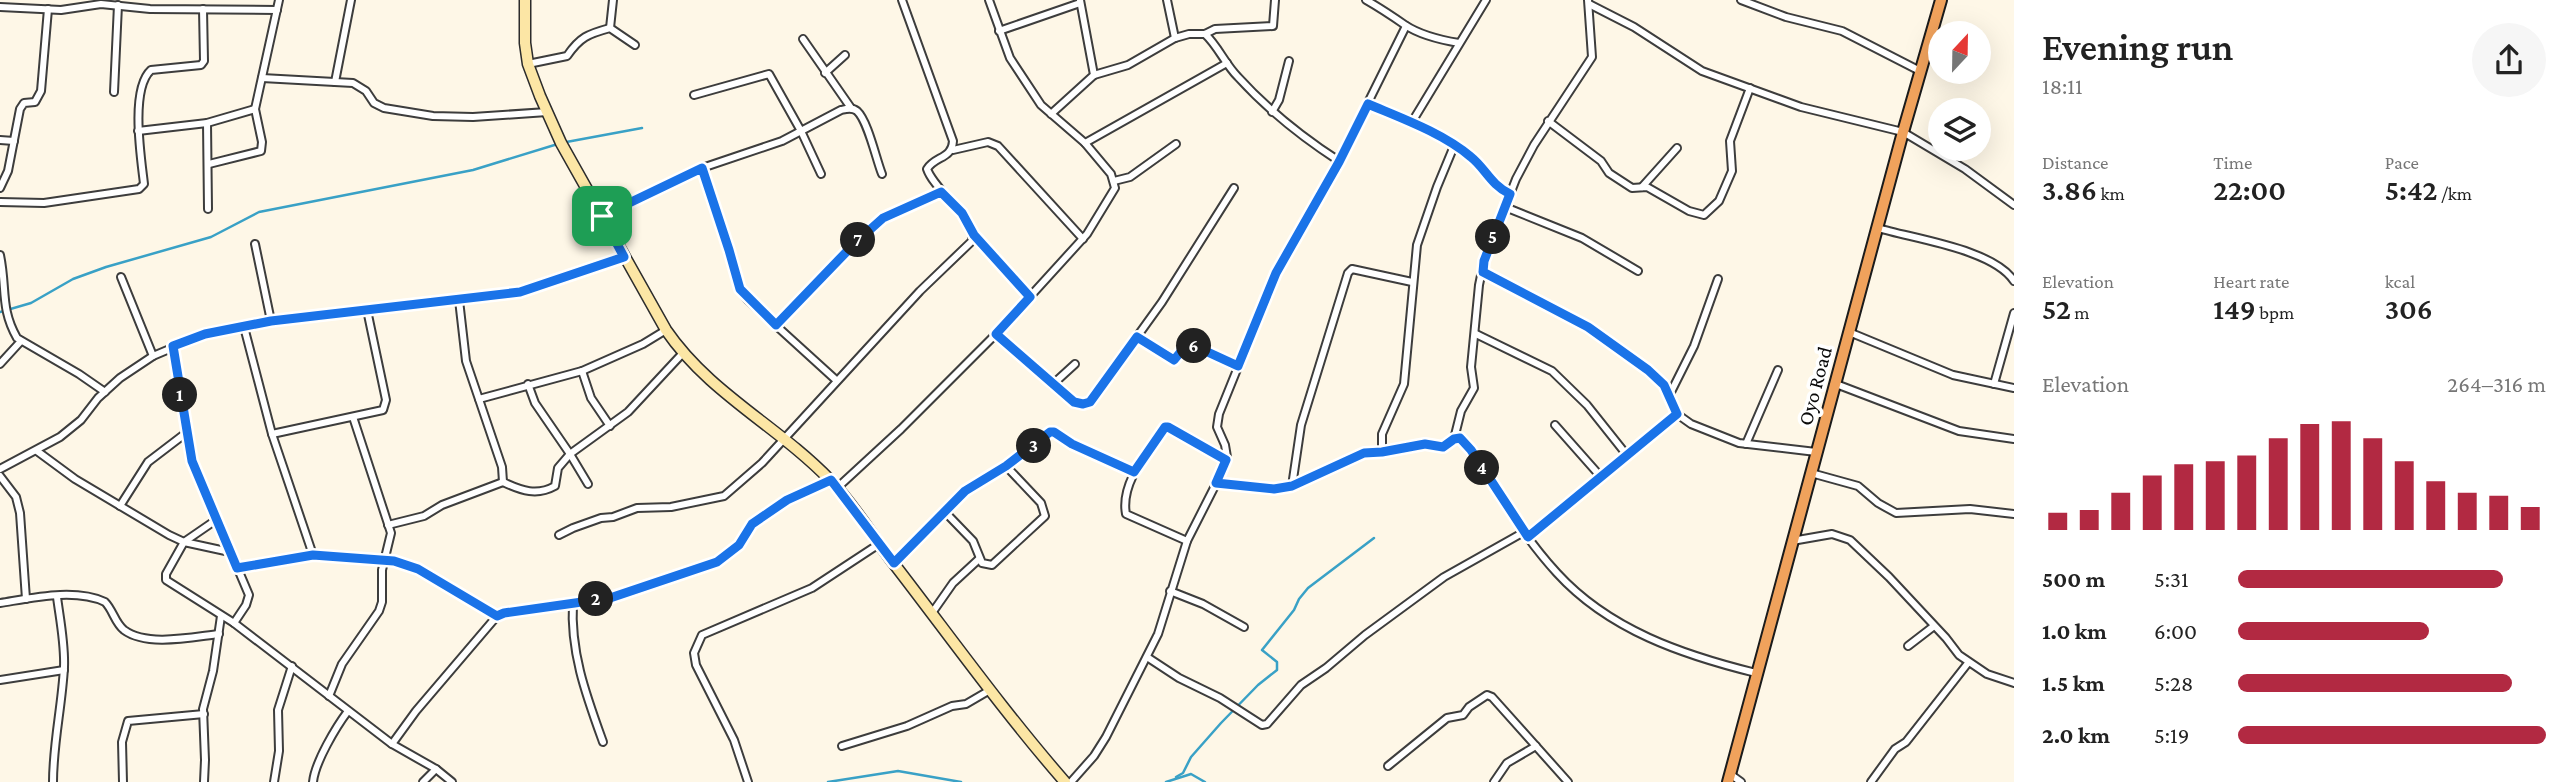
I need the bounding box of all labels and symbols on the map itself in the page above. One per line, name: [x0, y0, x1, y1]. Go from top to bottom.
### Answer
north arrow: [1928, 21, 1992, 84]
pin: [572, 186, 632, 246]
pin: 5: [1476, 219, 1510, 254]
pin: 7: [840, 222, 876, 258]
pin: 6: [1176, 328, 1212, 364]
street label: Oyo Road: [1793, 344, 1837, 428]
pin: 1: [162, 378, 198, 412]
pin: 3: [1016, 428, 1052, 464]
pin: 4: [1464, 450, 1500, 486]
pin: 2: [578, 582, 614, 616]

